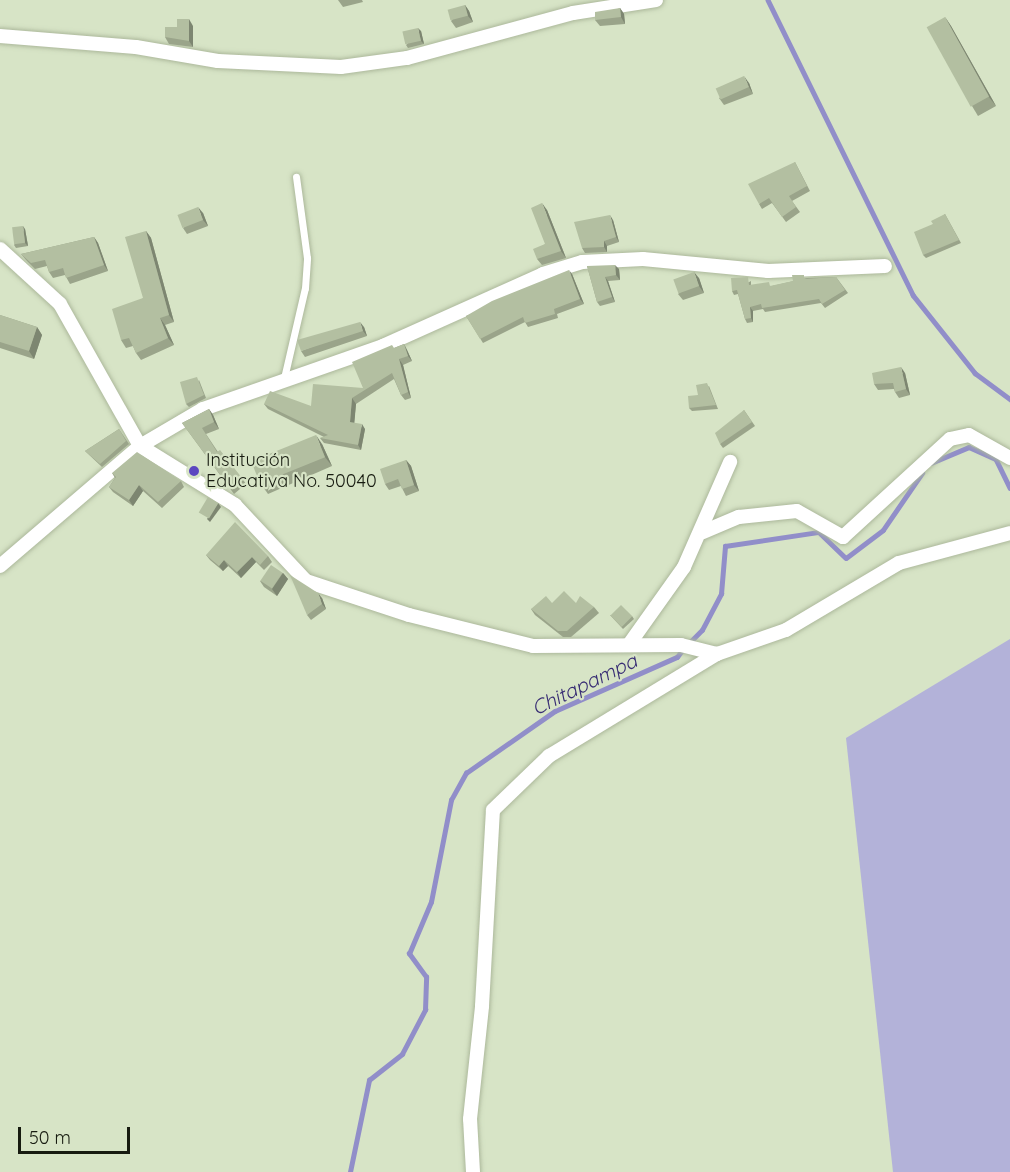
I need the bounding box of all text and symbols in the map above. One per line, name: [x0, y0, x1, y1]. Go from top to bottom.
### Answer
place label: Institución Educativa No. 50040: [206, 450, 377, 492]
marker: Institución Educativa No. 50040: [187, 464, 201, 478]
water label: Chitapampa: [527, 648, 641, 720]
scale bar: [21, 1115, 134, 1153]
text: 50 m: [29, 1126, 71, 1149]

